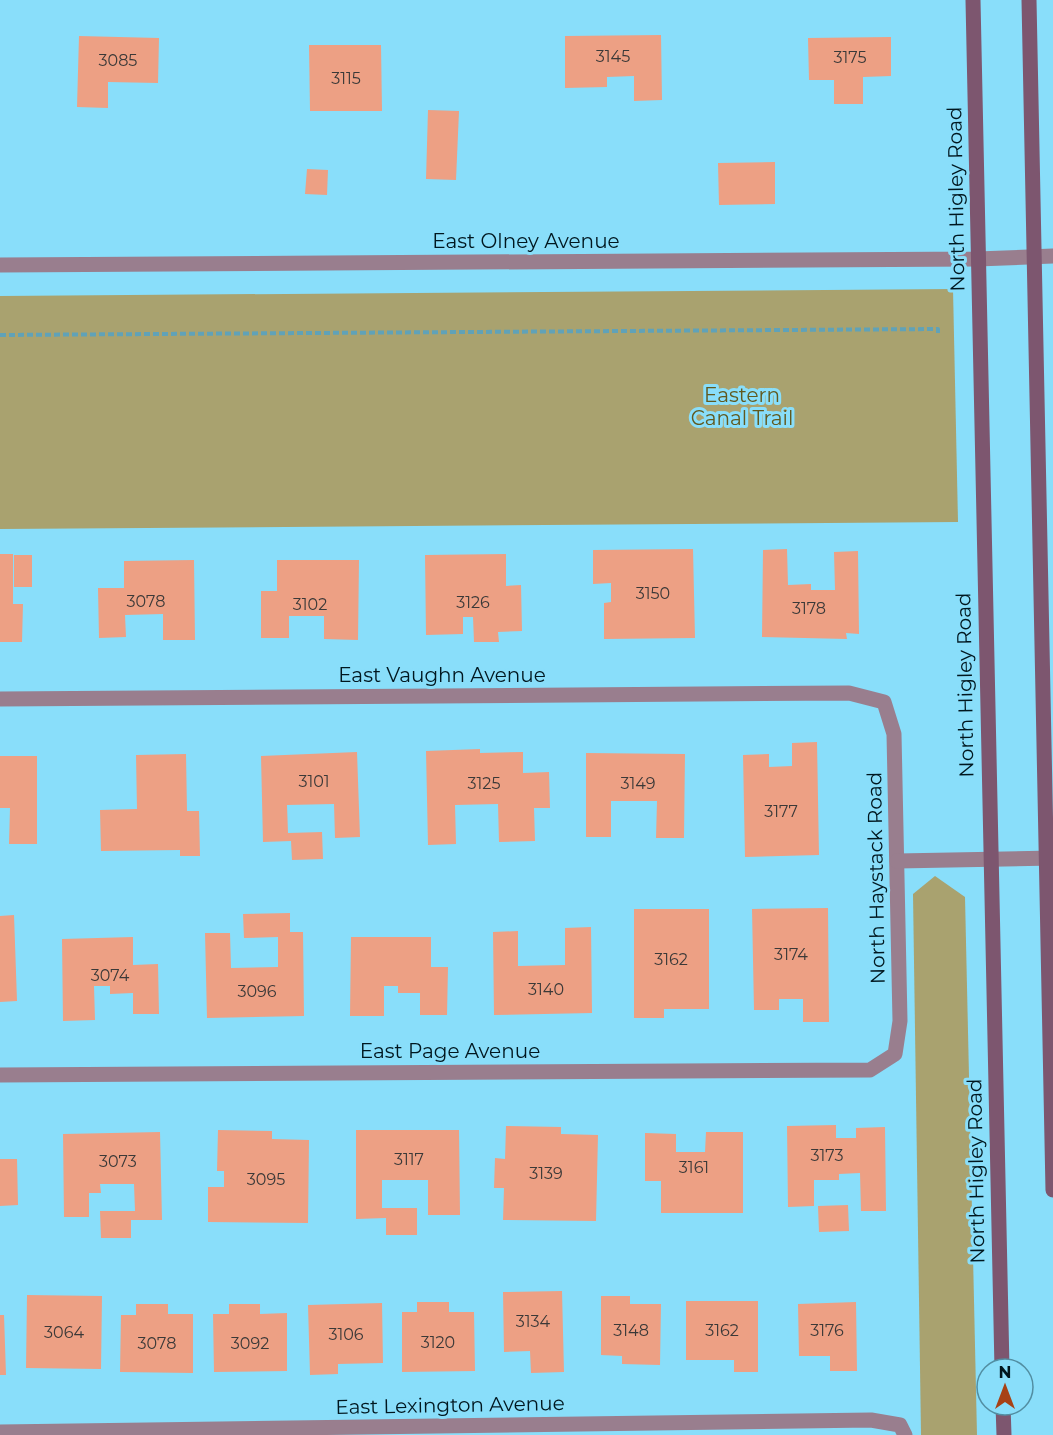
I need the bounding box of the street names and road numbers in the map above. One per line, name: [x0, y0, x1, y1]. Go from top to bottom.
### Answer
street label: North Higley Road: [942, 106, 970, 292]
street label: East Olney Avenue: [432, 229, 620, 253]
street label: North Higley Road: [951, 592, 979, 778]
street label: East Vaughn Avenue: [338, 663, 546, 687]
street label: North Haystack Road: [862, 772, 890, 984]
street label: East Page Avenue: [360, 1039, 540, 1063]
street label: North Higley Road: [962, 1078, 990, 1264]
street label: East Lexington Avenue: [335, 1391, 565, 1419]

